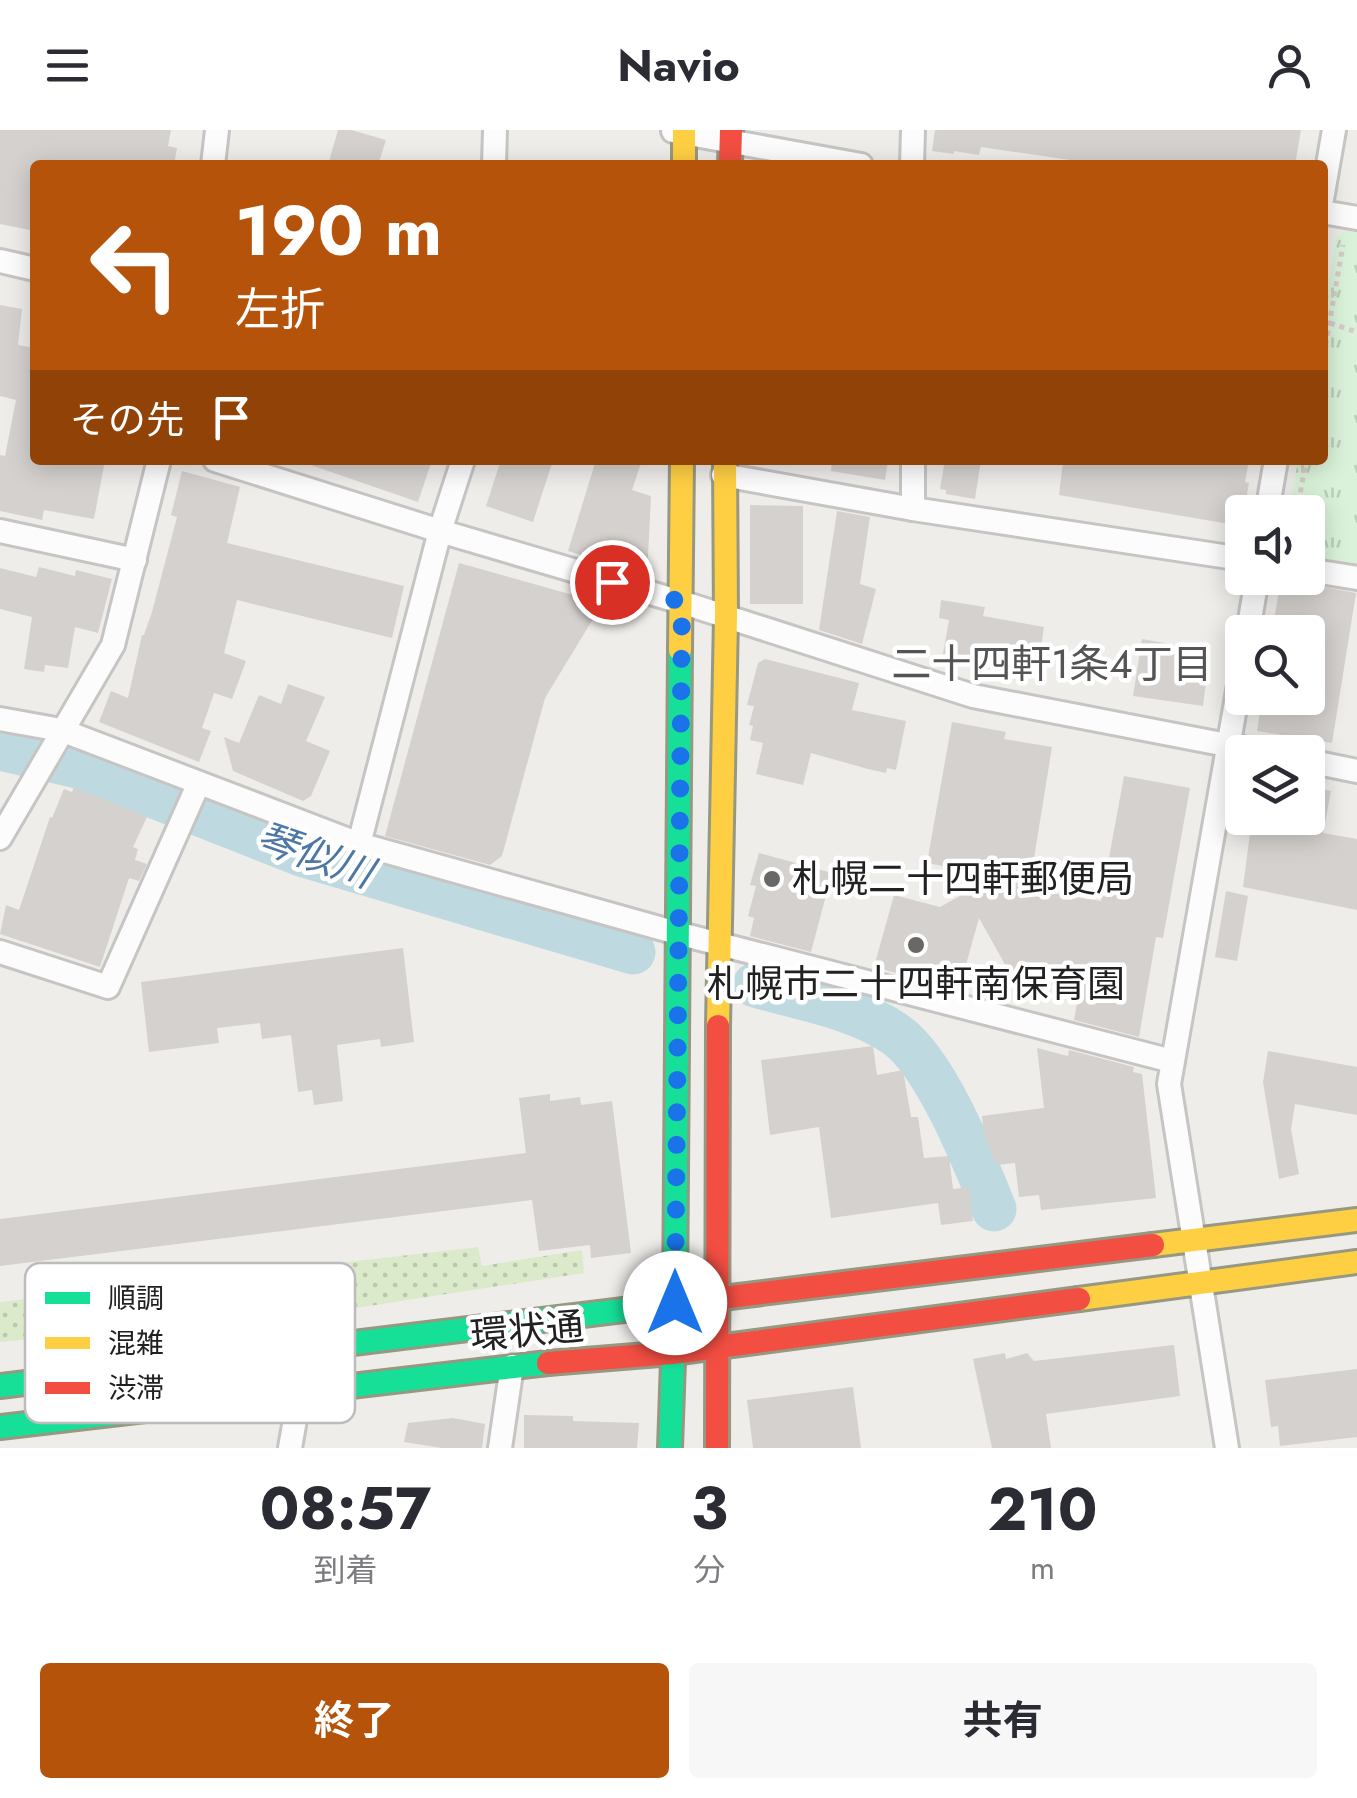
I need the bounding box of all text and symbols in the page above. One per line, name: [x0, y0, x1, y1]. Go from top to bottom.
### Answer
text: Navio: [617, 33, 740, 98]
icon: menu: [40, 38, 95, 93]
icon: person: [1262, 38, 1317, 93]
text: 190 m: [235, 180, 442, 281]
icon: left: [70, 200, 200, 330]
text: 左折: [235, 277, 325, 342]
icon: arrive: [204, 390, 259, 445]
text: その先: [70, 392, 184, 447]
map controls: [1225, 495, 1325, 835]
button: sound: [1225, 495, 1325, 595]
pin: [570, 540, 655, 625]
icon: arrive: [585, 555, 640, 610]
button: search: [1225, 615, 1325, 715]
district label: 二十四軒1条4丁目: [891, 635, 1213, 693]
button: layers: [1225, 735, 1325, 835]
water label: 琴似川: [249, 808, 385, 903]
place label: 札幌二十四軒郵便局: [792, 851, 1134, 906]
marker: 札幌二十四軒郵便局: [761, 868, 783, 890]
marker: 札幌市二十四軒南保育園: [905, 934, 927, 956]
place label: 札幌市二十四軒南保育園: [707, 956, 1125, 1011]
position arrow: [623, 1251, 727, 1355]
legend: [25, 1263, 355, 1423]
text: 順調: [108, 1278, 164, 1319]
street label: 環状通: [468, 1298, 586, 1363]
text: 混雑: [108, 1323, 164, 1364]
text: 渋滞: [108, 1368, 164, 1409]
text: 08:57: [260, 1465, 431, 1552]
text: 3: [691, 1465, 728, 1552]
text: 210: [988, 1466, 1097, 1553]
text: m: [1030, 1545, 1055, 1591]
text: 到着: [313, 1547, 377, 1593]
text: 分: [693, 1547, 725, 1593]
button: 終了: [40, 1663, 669, 1778]
button: 共有: [689, 1663, 1317, 1778]

